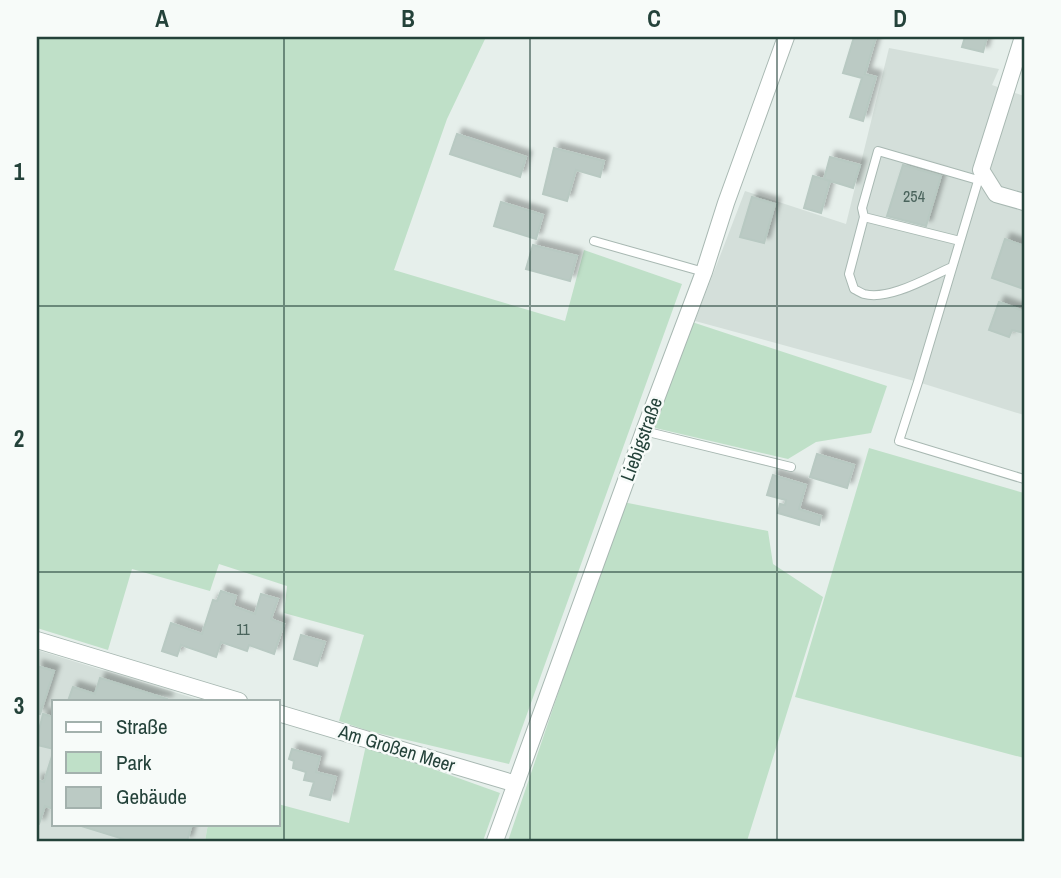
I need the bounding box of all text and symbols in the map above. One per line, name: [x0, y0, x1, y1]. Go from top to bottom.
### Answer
text: A: [155, 3, 169, 34]
text: B: [401, 3, 415, 34]
text: C: [647, 3, 661, 34]
text: D: [893, 3, 907, 34]
text: 1: [14, 156, 25, 187]
house number: 254: [903, 185, 925, 207]
street label: Liebigstraße: [614, 393, 668, 485]
text: 2: [14, 423, 24, 454]
house number: 11: [236, 618, 251, 640]
text: 3: [14, 690, 24, 721]
legend: [52, 700, 280, 826]
text: Straße: [116, 712, 168, 741]
street label: Am Großen Meer: [335, 718, 459, 778]
text: Park: [116, 748, 152, 777]
text: Gebäude: [116, 782, 187, 811]

